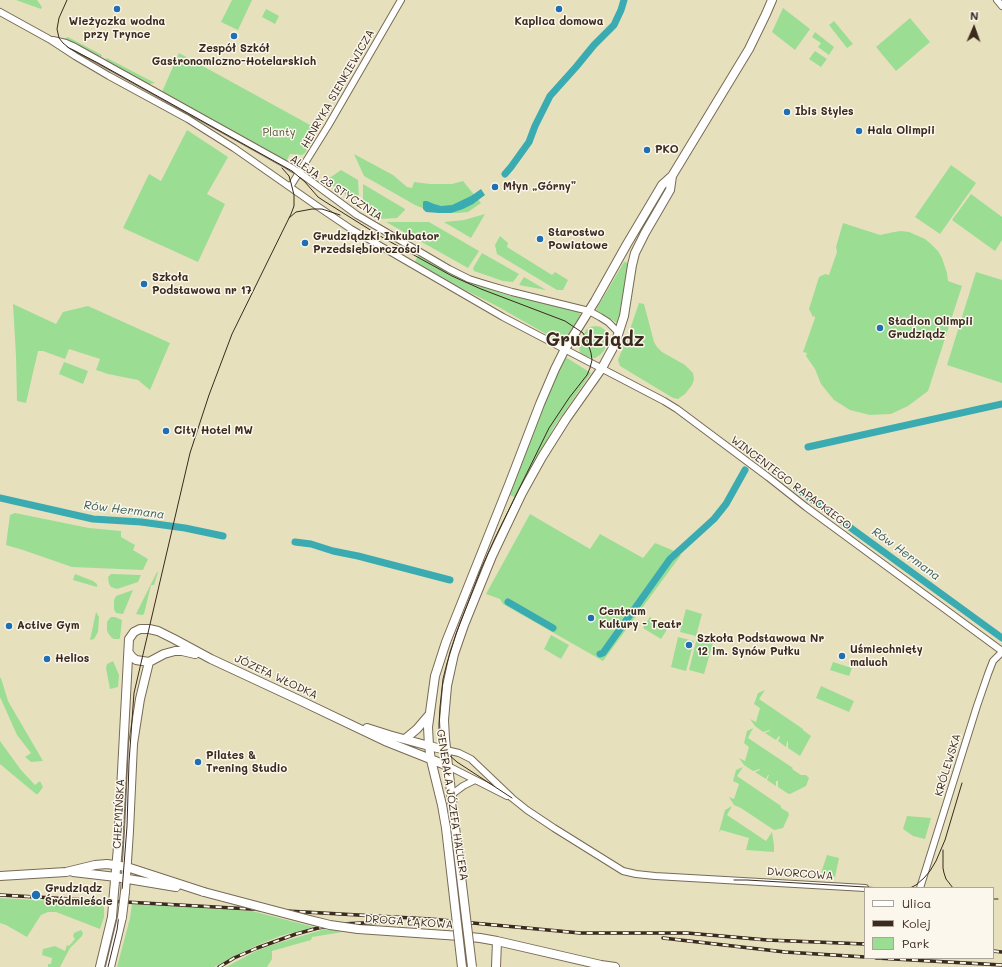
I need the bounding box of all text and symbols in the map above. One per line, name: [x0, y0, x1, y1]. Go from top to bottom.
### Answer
marker: Wieżyczka wodna przy Trynce: [112, 4, 122, 14]
marker: Kaplica domowa: [554, 4, 564, 14]
north arrow: [954, 8, 994, 48]
text: N: [970, 8, 979, 23]
place label: Wieżyczka wodna przy Trynce: [69, 15, 165, 41]
place label: Kaplica domowa: [514, 15, 604, 29]
street label: HENRYKA SIENKIEWICZA: [299, 27, 377, 151]
marker: Zespół Szkół Gastronomiczno-Hotelarskich: [229, 31, 239, 41]
place label: Zespół Szkół Gastronomiczno-Hotelarskich: [152, 42, 316, 68]
place label: Ibis Styles: [795, 105, 854, 119]
marker: Ibis Styles: [782, 107, 792, 117]
place label: Hala Olimpii: [867, 124, 935, 138]
park label: Planty: [262, 126, 296, 140]
marker: Hala Olimpii: [854, 126, 864, 136]
place label: PKO: [655, 143, 679, 157]
marker: PKO: [642, 145, 652, 155]
street label: ALEJA 23 STYCZNIA: [287, 152, 385, 224]
place label: Młyn „Górny”: [503, 180, 576, 194]
marker: Młyn „Górny”: [490, 182, 500, 192]
place label: Starostwo Powiatowe: [548, 226, 608, 252]
place label: Grudziądzki Inkubator Przedsiębiorczości: [313, 230, 439, 256]
marker: Starostwo Powiatowe: [535, 234, 545, 244]
marker: Grudziądzki Inkubator Przedsiębiorczości: [300, 238, 310, 248]
place label: Szkoła Podstawowa nr 17: [152, 271, 252, 297]
marker: Szkoła Podstawowa nr 17: [139, 279, 149, 289]
place label: Stadion Olimpii Grudziądz: [888, 315, 973, 341]
marker: Stadion Olimpii Grudziądz: [875, 323, 885, 333]
district label: Grudziądz: [545, 329, 645, 351]
place label: City Hotel MW: [174, 424, 253, 438]
marker: City Hotel MW: [161, 426, 171, 436]
street label: WINCENTEGO RAPACKIEGO: [728, 433, 854, 533]
water label: Rów Hermana: [83, 498, 165, 522]
water label: Rów Hermana: [869, 524, 943, 584]
place label: Centrum Kultury - Teatr: [599, 605, 681, 631]
marker: Centrum Kultury - Teatr: [586, 613, 596, 623]
place label: Active Gym: [17, 619, 79, 633]
marker: Active Gym: [4, 621, 14, 631]
place label: Szkoła Podstawowa Nr 12 im. Synów Pułku: [697, 632, 824, 658]
marker: Szkoła Podstawowa Nr 12 im. Synów Pułku: [684, 640, 694, 650]
place label: Uśmiechnięty maluch: [850, 643, 923, 669]
marker: Uśmiechnięty maluch: [837, 651, 847, 661]
place label: Helios: [55, 652, 89, 666]
street label: JÓZEFA WŁODKA: [232, 652, 320, 702]
marker: Helios: [42, 654, 52, 664]
street label: GENERAŁA JÓZEFA HALLERA: [434, 728, 470, 882]
street label: KRÓLEWSKA: [932, 732, 964, 798]
place label: Pilates & Trening Studio: [206, 749, 287, 775]
marker: Pilates & Trening Studio: [193, 757, 203, 767]
street label: CHEŁMIŃSKA: [111, 779, 127, 849]
street label: DWORCOWA: [766, 865, 834, 883]
place label: Grudziądz Śródmieście: [45, 882, 113, 908]
legend: [864, 887, 994, 959]
marker: Grudziądz Śródmieście: [30, 889, 42, 901]
text: Ulica: [902, 895, 931, 911]
street label: DROGA ŁĄKOWA: [364, 912, 454, 932]
text: Kolej: [902, 915, 931, 931]
text: Park: [902, 935, 929, 951]

